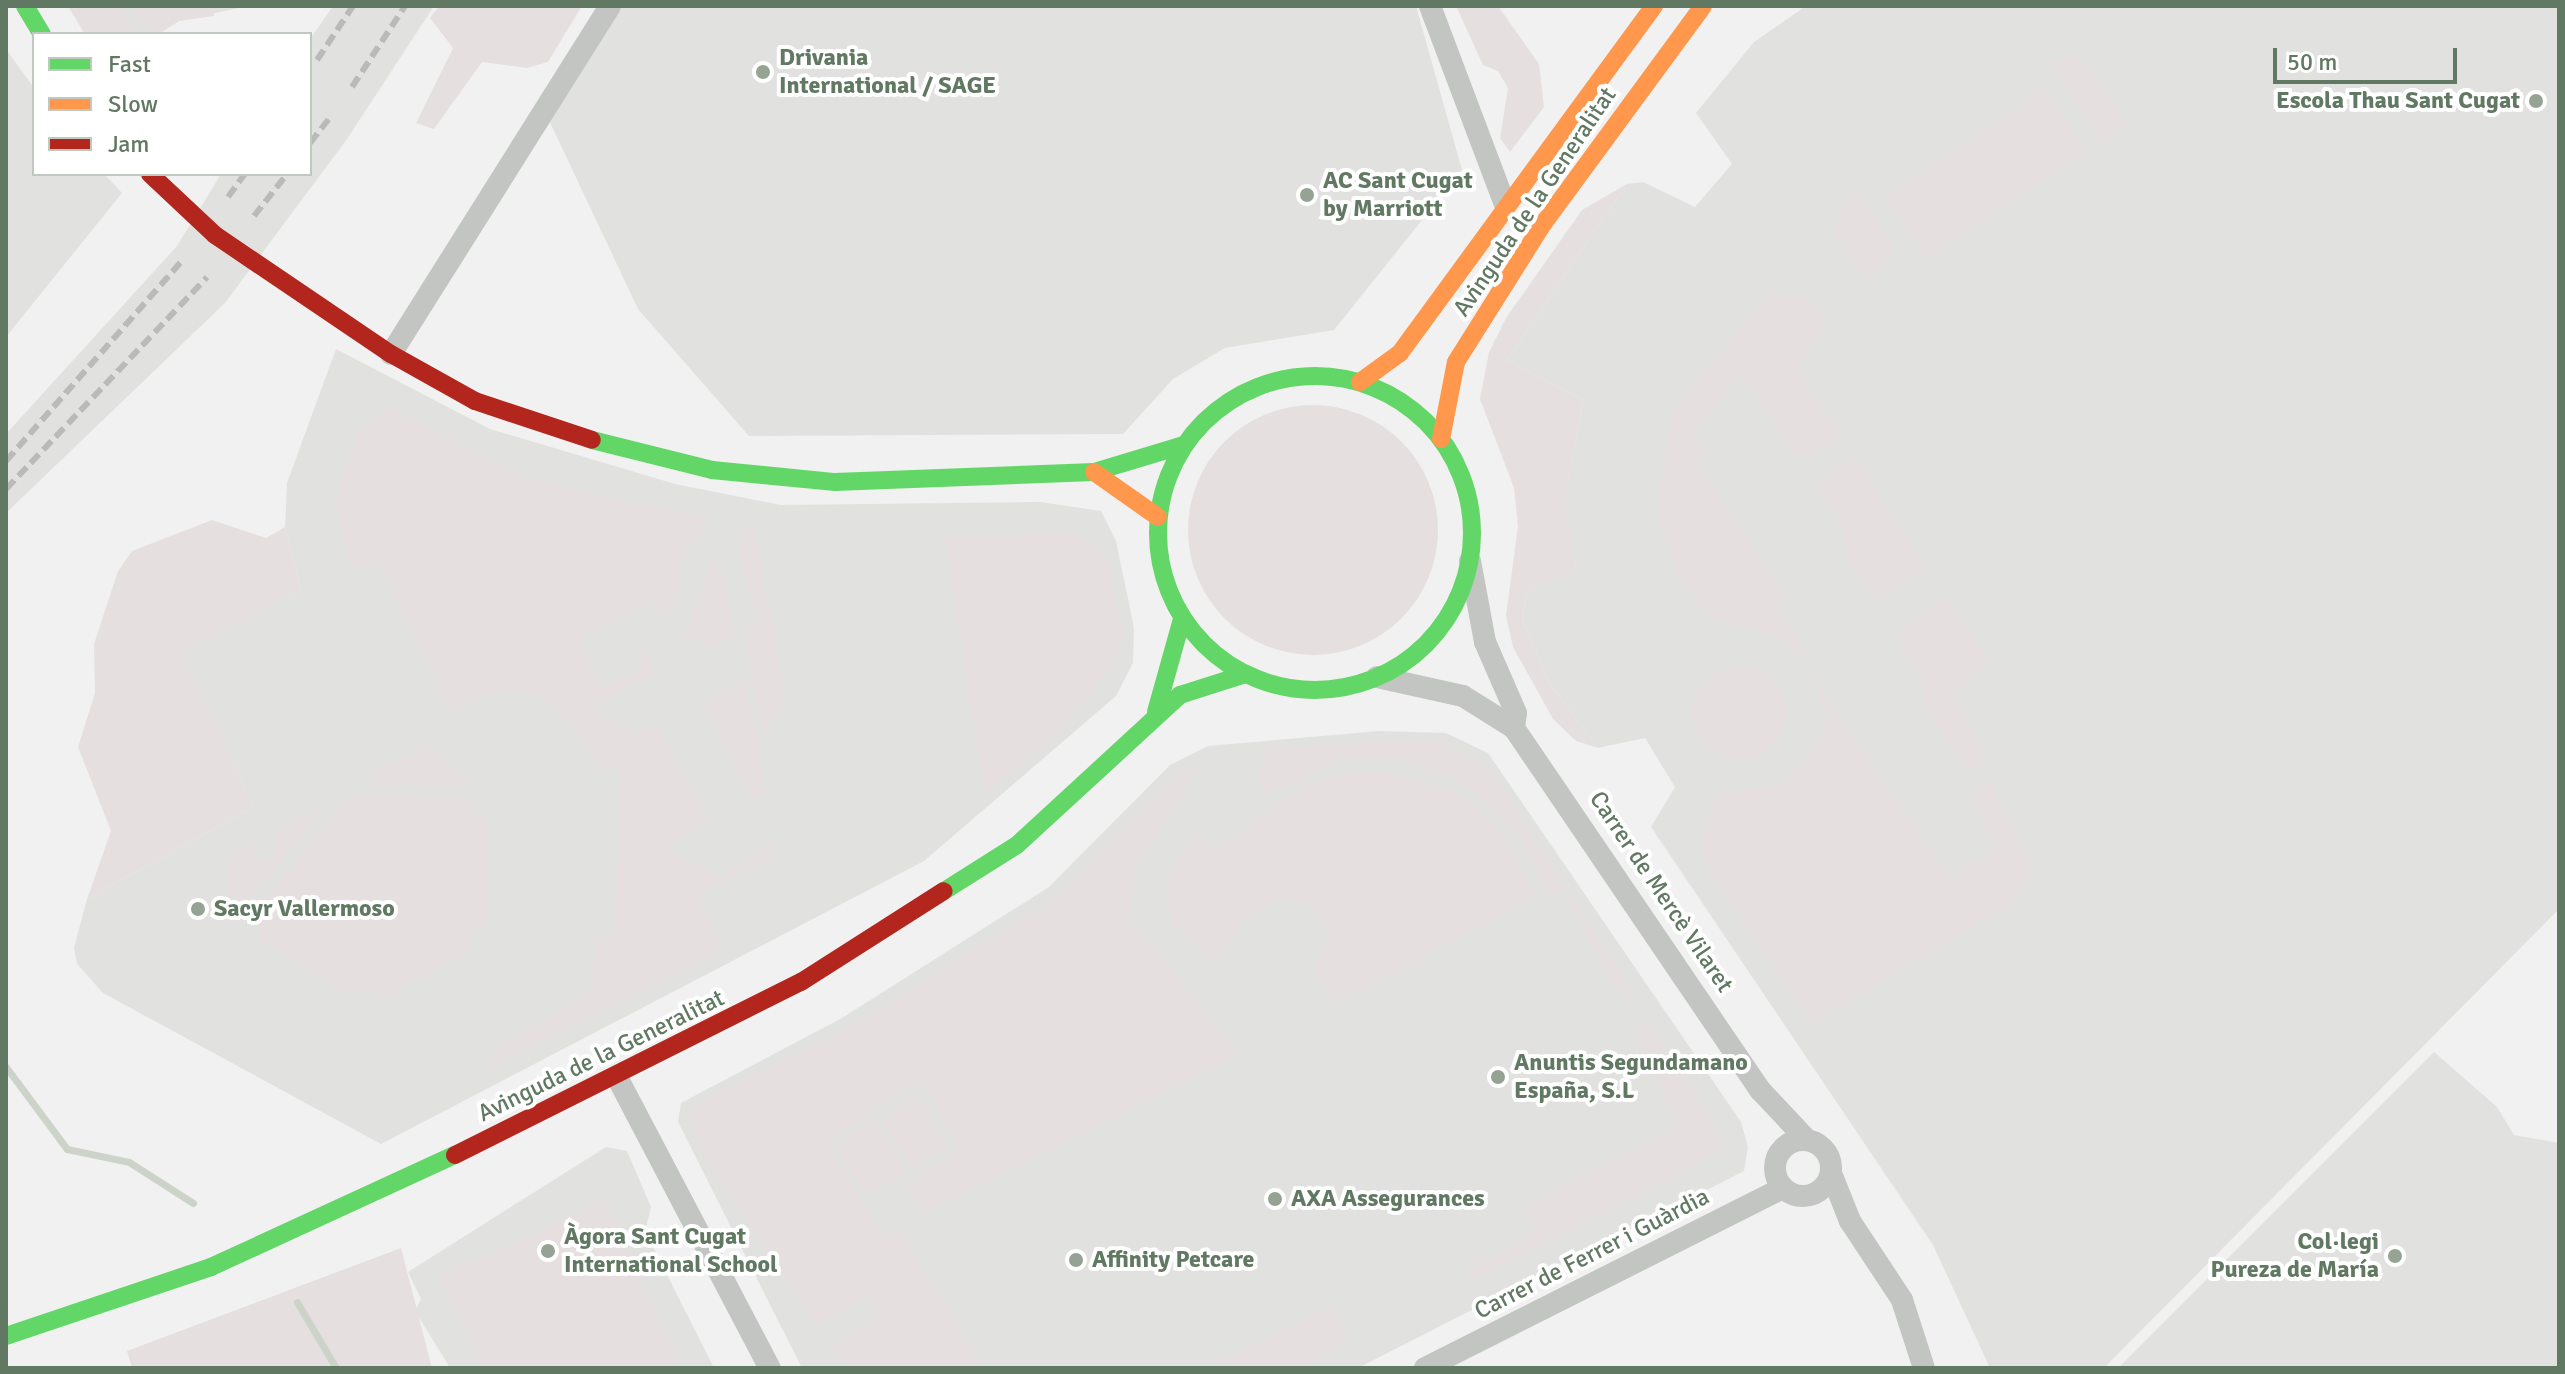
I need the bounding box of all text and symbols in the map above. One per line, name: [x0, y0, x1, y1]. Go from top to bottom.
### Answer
legend: [32, 32, 312, 176]
scale bar: [2277, 32, 2461, 82]
place label: Drivania International / SAGE: [779, 44, 996, 100]
text: 50 m: [2287, 47, 2337, 77]
text: Fast: [108, 49, 151, 79]
marker: Drivania International / SAGE: [754, 63, 772, 81]
street label: Avinguda de la Generalitat: [1447, 82, 1623, 322]
place label: Escola Thau Sant Cugat: [2276, 87, 2520, 115]
text: Slow: [108, 89, 158, 119]
marker: Escola Thau Sant Cugat: [2527, 92, 2545, 110]
text: Jam: [108, 129, 149, 159]
place label: AC Sant Cugat by Marriott: [1323, 167, 1473, 223]
marker: AC Sant Cugat by Marriott: [1298, 186, 1316, 204]
street label: Carrer de Mercè Vilaret: [1583, 786, 1739, 998]
place label: Sacyr Vallermoso: [214, 895, 395, 923]
marker: Sacyr Vallermoso: [189, 900, 207, 918]
street label: Avinguda de la Generalitat: [473, 984, 729, 1128]
place label: Anuntis Segundamano España, S.L: [1514, 1049, 1748, 1105]
marker: Anuntis Segundamano España, S.L: [1489, 1068, 1507, 1086]
street label: Carrer de Ferrer i Guàrdia: [1470, 1182, 1714, 1326]
place label: AXA Assegurances: [1291, 1185, 1485, 1213]
marker: AXA Assegurances: [1266, 1190, 1284, 1208]
place label: Àgora Sant Cugat International School: [564, 1223, 777, 1279]
place label: Col·legi Pureza de María: [2211, 1228, 2379, 1284]
marker: Àgora Sant Cugat International School: [539, 1242, 557, 1260]
place label: Affinity Petcare: [1092, 1246, 1255, 1274]
marker: Col·legi Pureza de María: [2386, 1247, 2404, 1265]
marker: Affinity Petcare: [1067, 1251, 1085, 1269]

